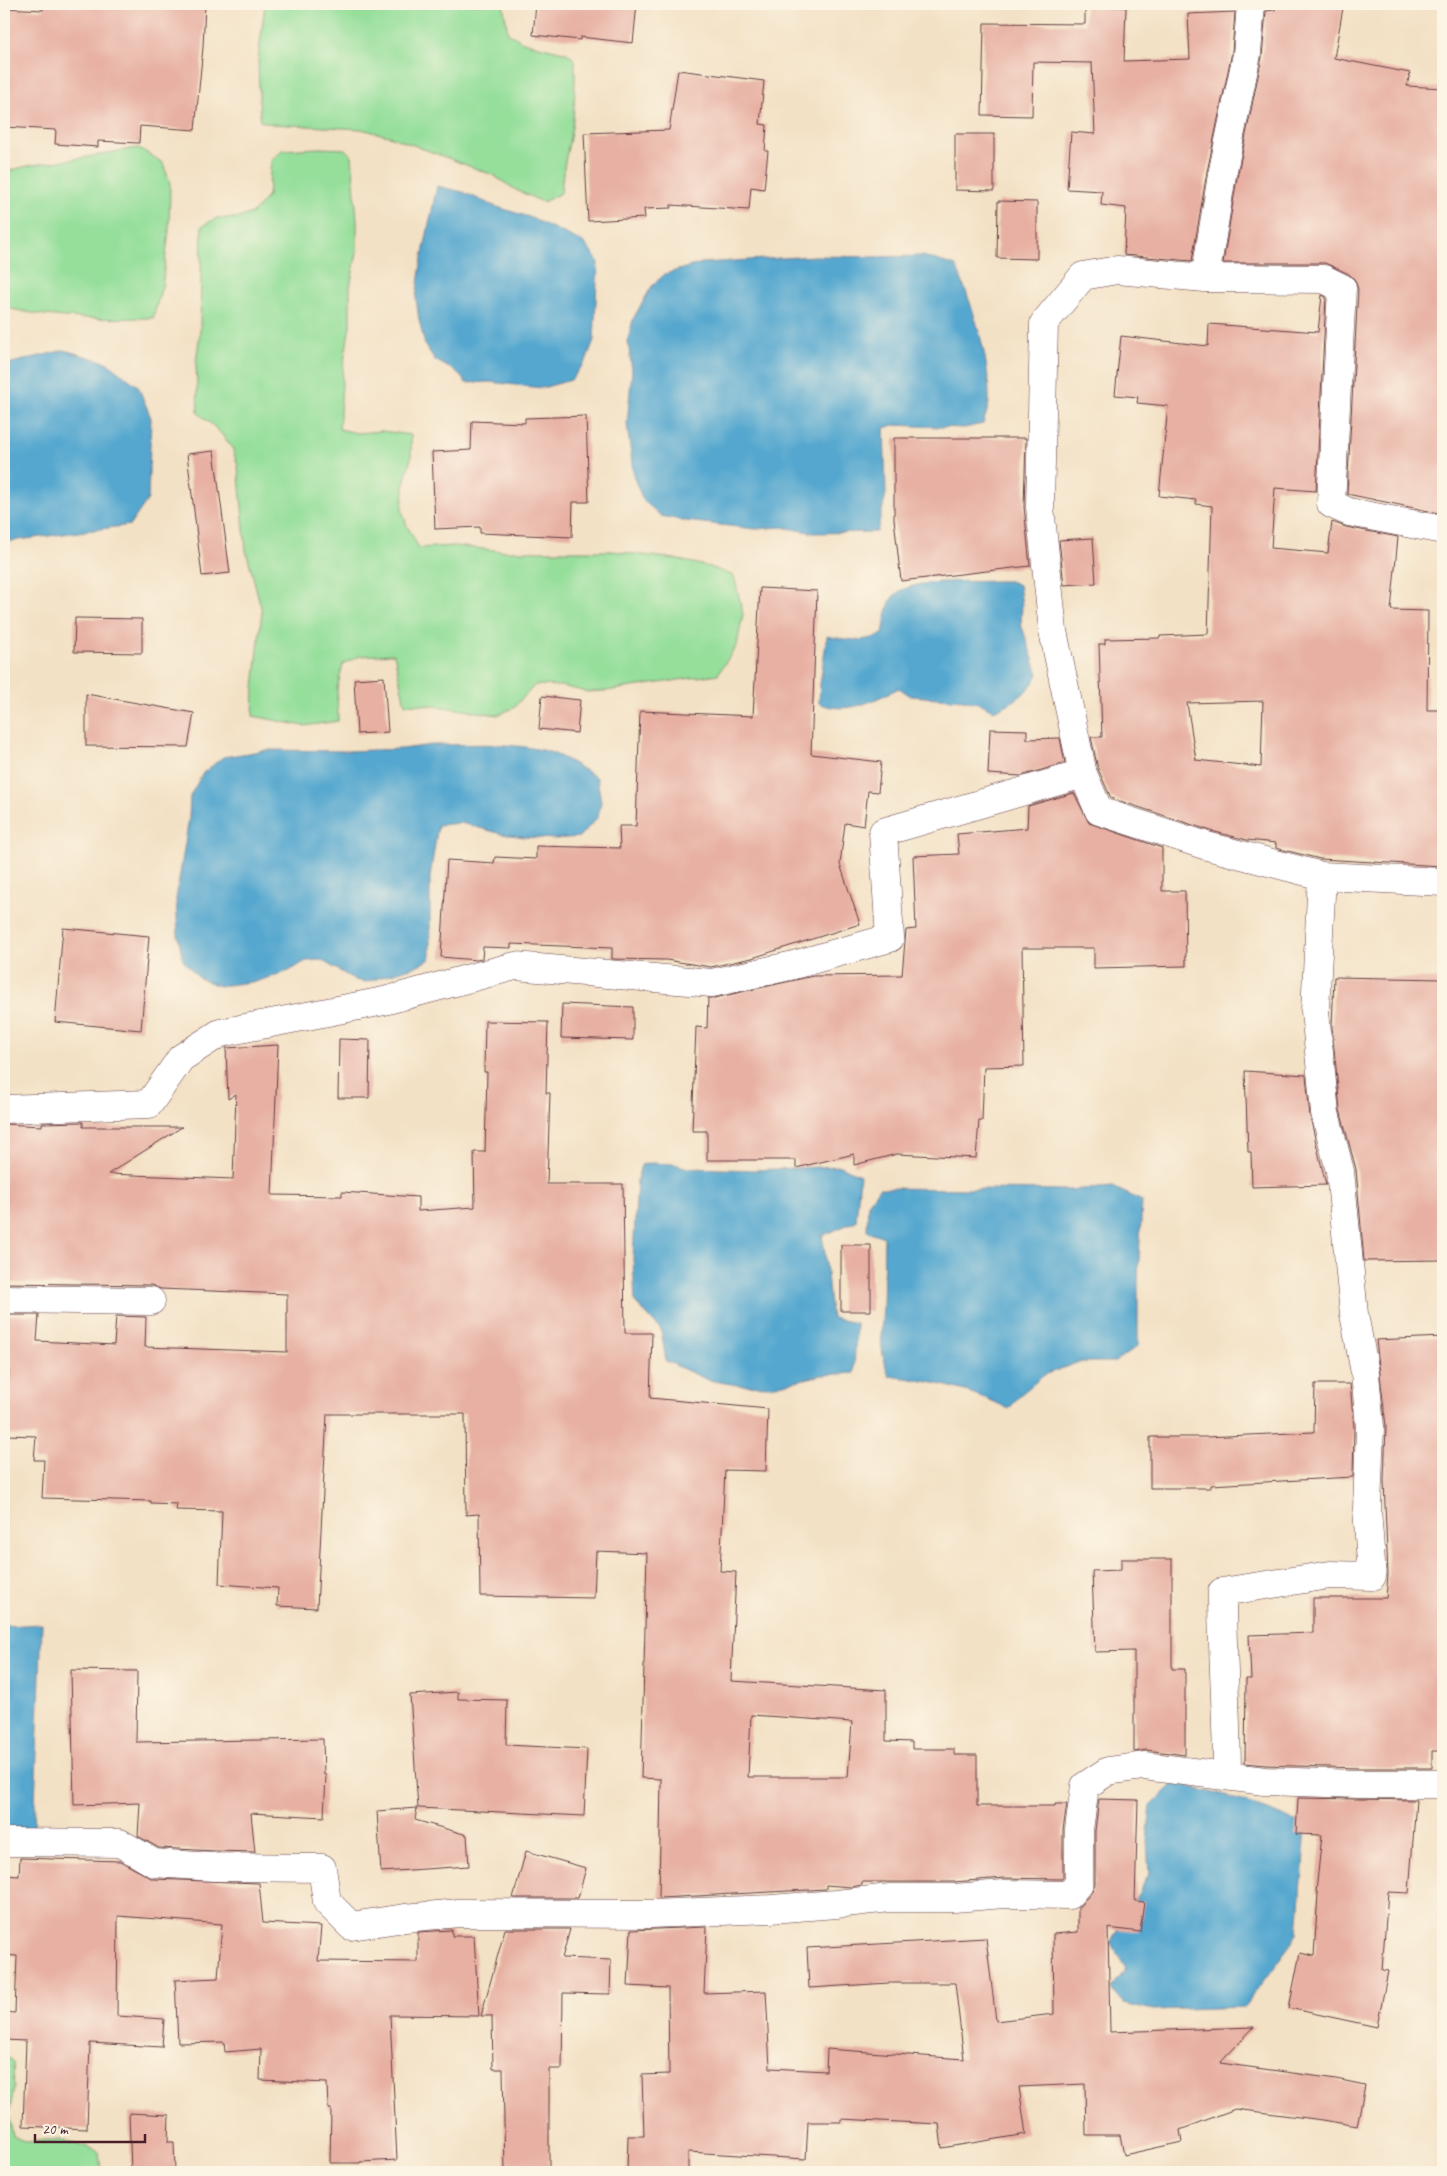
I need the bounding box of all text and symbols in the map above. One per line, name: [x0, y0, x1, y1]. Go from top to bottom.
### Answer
scale bar: [35, 2111, 145, 2143]
text: 20 m: [42, 2120, 69, 2139]

